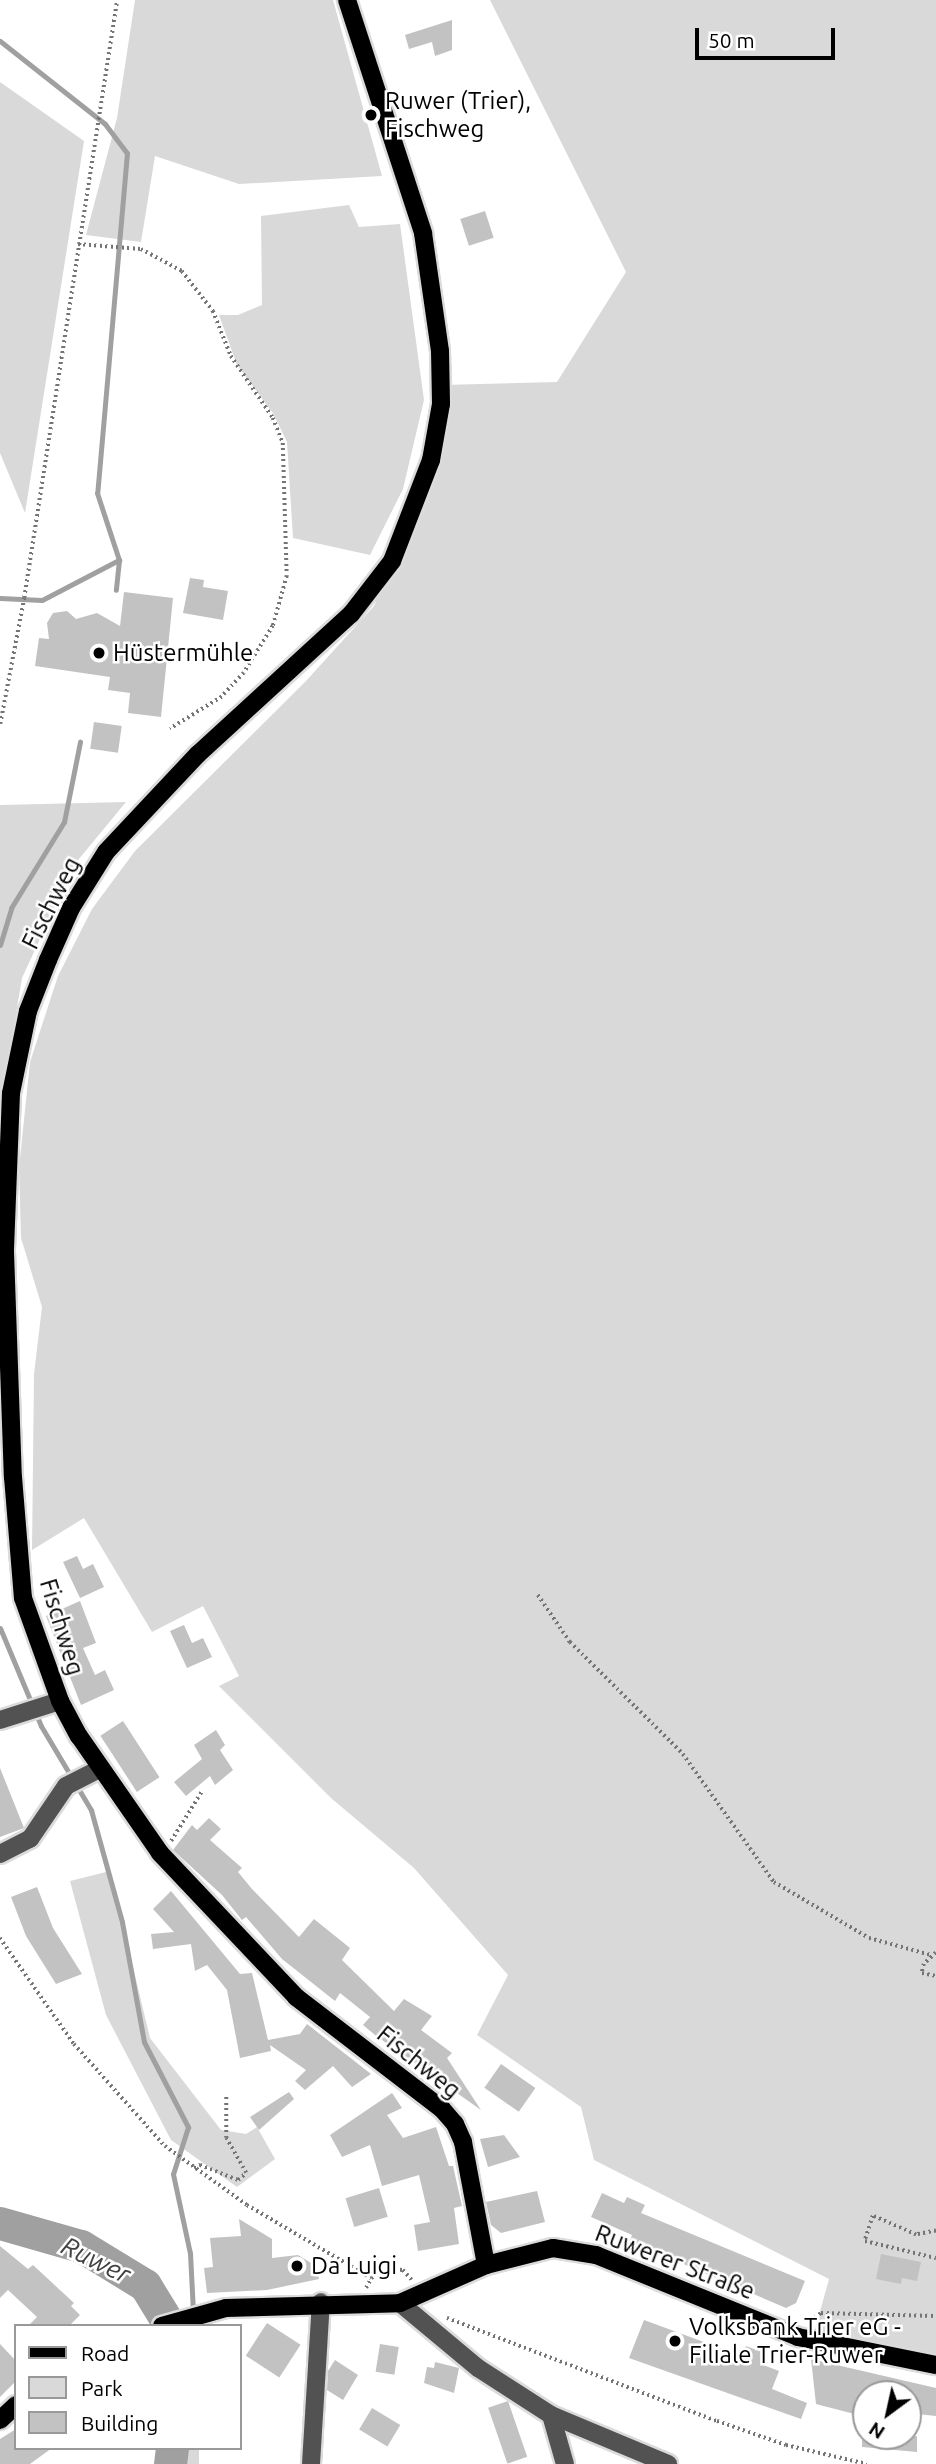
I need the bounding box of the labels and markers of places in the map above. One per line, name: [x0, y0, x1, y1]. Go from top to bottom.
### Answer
place label: Ruwer (Trier), Fischweg: [385, 87, 531, 143]
marker: Ruwer (Trier), Fischweg: [363, 107, 379, 123]
place label: Hüstermühle: [113, 639, 253, 667]
marker: Hüstermühle: [91, 645, 107, 661]
place label: Da Luigi: [311, 2252, 397, 2280]
marker: Da Luigi: [289, 2258, 305, 2274]
place label: Volksbank Trier eG - Filiale Trier-Ruwer: [689, 2313, 901, 2369]
marker: Volksbank Trier eG - Filiale Trier-Ruwer: [667, 2333, 683, 2349]

